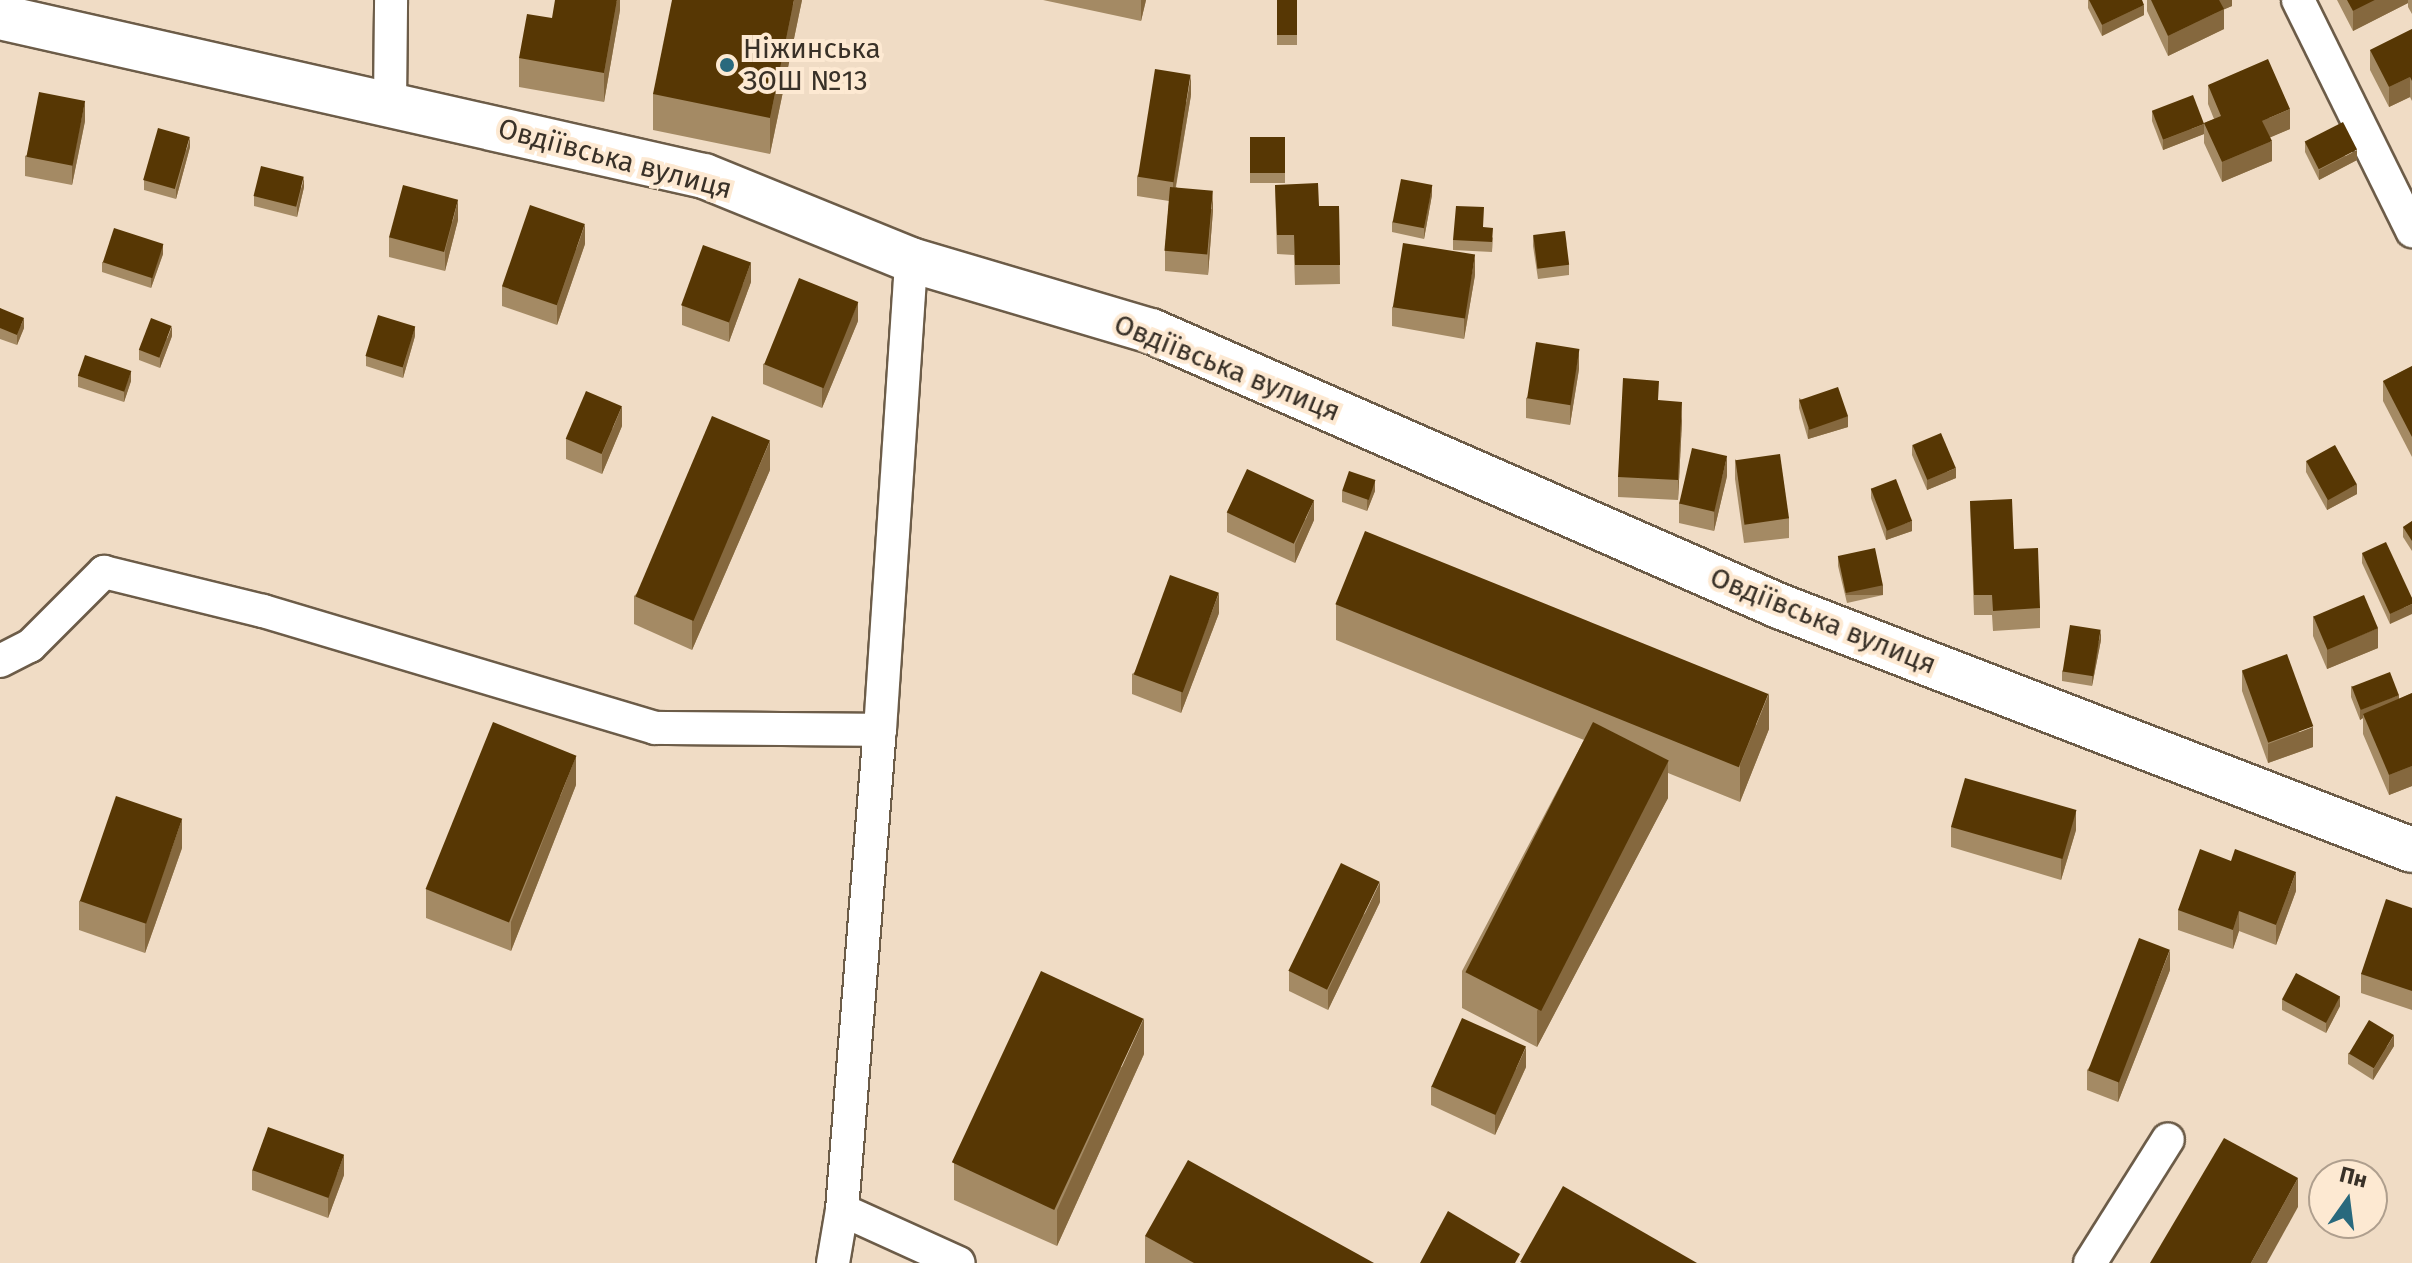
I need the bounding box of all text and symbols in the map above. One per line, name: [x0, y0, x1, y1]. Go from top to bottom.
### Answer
place label: Ніжинська ЗОШ №13: [743, 32, 881, 98]
marker: Ніжинська ЗОШ №13: [718, 56, 736, 74]
street label: Овдіївська вулиця: [494, 112, 736, 206]
street label: Овдіївська вулиця: [1109, 307, 1345, 429]
street label: Овдіївська вулиця: [1705, 560, 1941, 682]
north arrow: [2308, 1159, 2388, 1239]
text: Пн: [2337, 1161, 2370, 1194]

